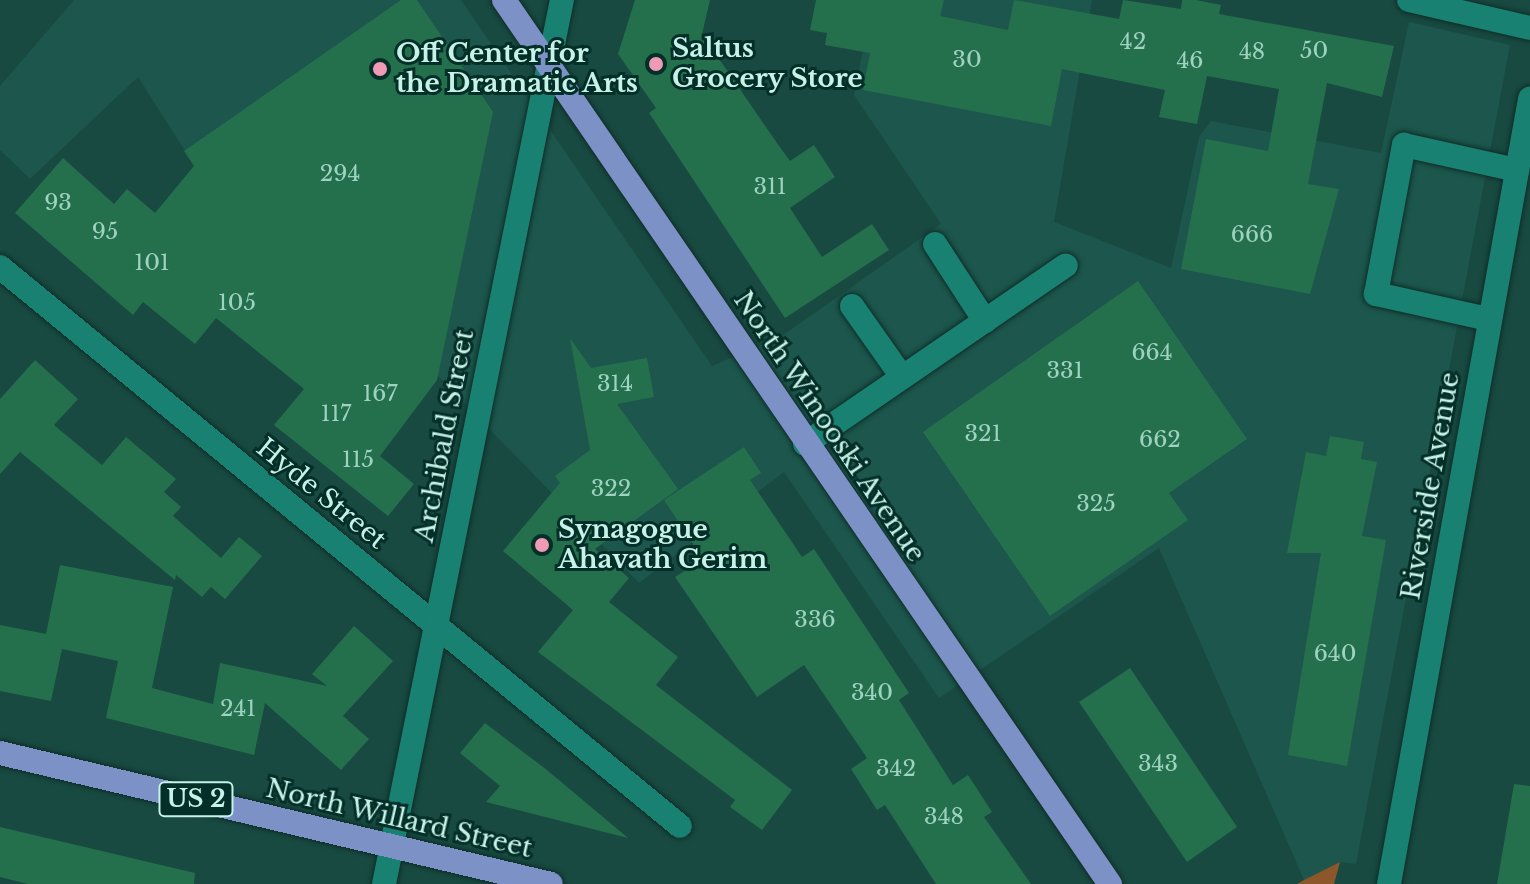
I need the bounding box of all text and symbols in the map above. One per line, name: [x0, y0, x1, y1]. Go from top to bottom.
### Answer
house number: 42: [1120, 29, 1146, 55]
place label: Saltus Grocery Store: [672, 33, 863, 94]
place label: Off Center for the Dramatic Arts: [396, 38, 639, 100]
house number: 50: [1300, 38, 1328, 64]
house number: 48: [1239, 39, 1265, 65]
house number: 30: [952, 47, 982, 73]
house number: 46: [1176, 48, 1204, 74]
marker: Saltus Grocery Store: [647, 55, 665, 73]
marker: Off Center for the Dramatic Arts: [371, 60, 389, 78]
house number: 294: [320, 161, 360, 187]
house number: 311: [753, 174, 787, 200]
house number: 93: [44, 190, 72, 216]
house number: 95: [92, 219, 118, 245]
house number: 666: [1231, 222, 1273, 248]
house number: 101: [134, 250, 170, 276]
street label: North Winooski Avenue: [726, 285, 932, 569]
house number: 105: [218, 290, 256, 316]
street label: Archibald Street: [409, 327, 481, 545]
house number: 664: [1131, 340, 1173, 366]
house number: 331: [1047, 358, 1083, 384]
street label: Riverside Avenue: [1396, 369, 1466, 603]
house number: 314: [597, 371, 633, 397]
house number: 167: [362, 381, 398, 407]
house number: 117: [321, 401, 351, 427]
house number: 321: [965, 421, 1001, 447]
house number: 662: [1139, 427, 1181, 453]
street label: Hyde Street: [250, 432, 392, 556]
house number: 115: [342, 447, 374, 473]
house number: 322: [591, 476, 631, 502]
house number: 325: [1076, 491, 1116, 517]
place label: Synagogue Ahavath Gerim: [558, 514, 767, 576]
marker: Synagogue Ahavath Gerim: [533, 536, 551, 554]
house number: 336: [794, 607, 836, 633]
house number: 640: [1314, 641, 1356, 667]
house number: 340: [851, 680, 893, 706]
house number: 241: [220, 696, 256, 722]
house number: 343: [1138, 751, 1178, 777]
house number: 342: [876, 756, 916, 782]
street label: North Willard Street: [262, 773, 536, 865]
road number: US 2: [158, 779, 234, 819]
house number: 348: [924, 804, 964, 830]

